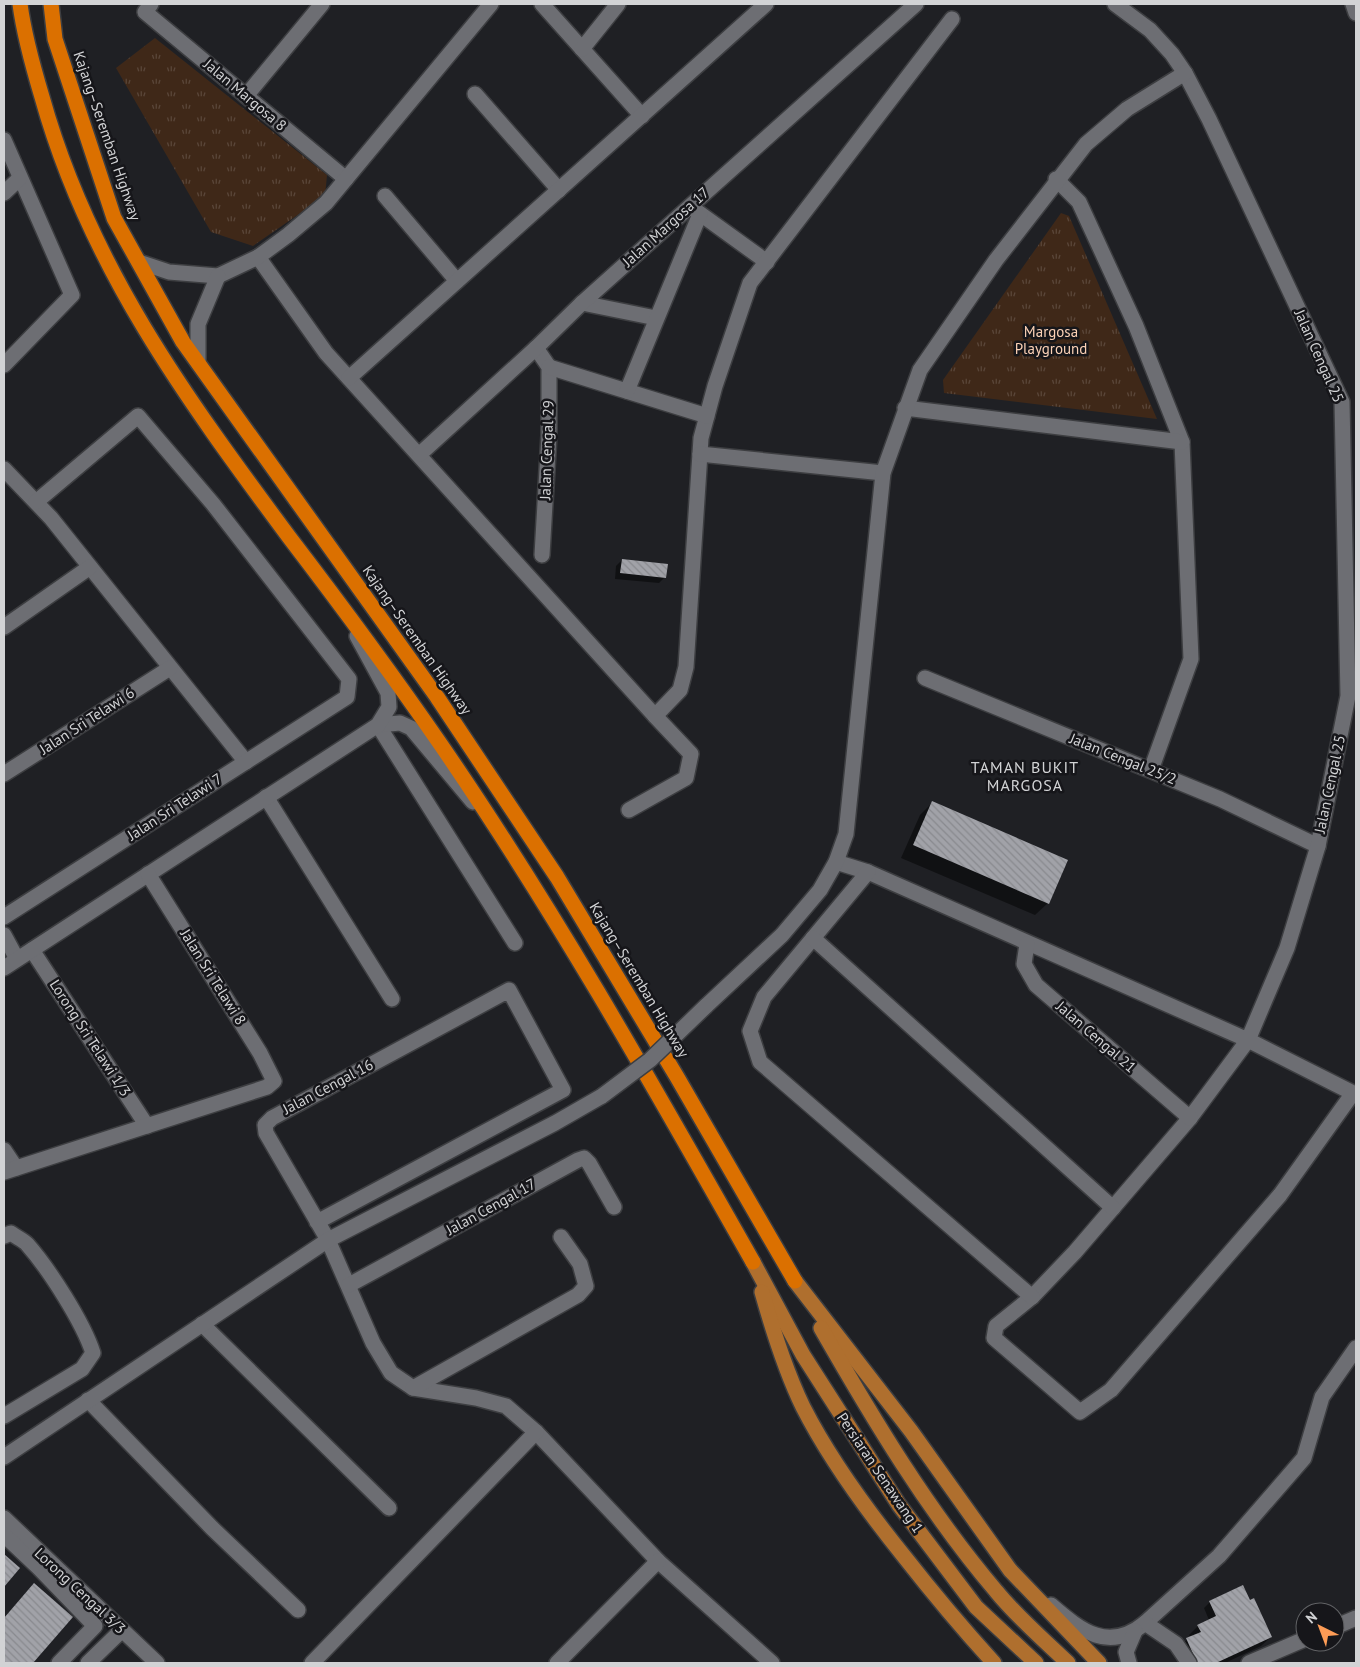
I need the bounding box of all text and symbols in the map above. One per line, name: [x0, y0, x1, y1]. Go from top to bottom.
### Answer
street label: Kajang–Seremban Highway: [70, 49, 145, 223]
street label: Jalan Margosa 8: [199, 54, 291, 135]
street label: Jalan Margosa 17: [618, 183, 713, 271]
street label: Jalan Cengal 25: [1290, 305, 1348, 405]
park label: Margosa Playground: [1015, 322, 1087, 358]
street label: Jalan Cengal 29: [535, 400, 558, 501]
street label: Kajang–Seremban Highway: [359, 561, 476, 718]
street label: Jalan Sri Telawi 6: [35, 683, 138, 759]
street label: Jalan Cengal 25/2: [1066, 728, 1179, 789]
street label: Jalan Cengal 25: [1310, 733, 1349, 836]
district label: TAMAN BUKIT MARGOSA: [971, 757, 1079, 795]
street label: Jalan Sri Telawi 7: [123, 769, 226, 845]
street label: Kajang–Seremban Highway: [585, 899, 693, 1061]
street label: Jalan Sri Telawi 8: [176, 924, 251, 1028]
street label: Lorong Sri Telawi 1/3: [46, 976, 135, 1100]
street label: Jalan Cengal 21: [1052, 996, 1140, 1077]
street label: Jalan Cengal 16: [278, 1055, 376, 1119]
street label: Jalan Cengal 17: [442, 1174, 539, 1240]
street label: Persiaran Senawang 1: [833, 1409, 928, 1537]
street label: Lorong Cengal 3/3: [31, 1544, 130, 1638]
north arrow: [1295, 1602, 1345, 1652]
text: N: [1302, 1608, 1321, 1627]

